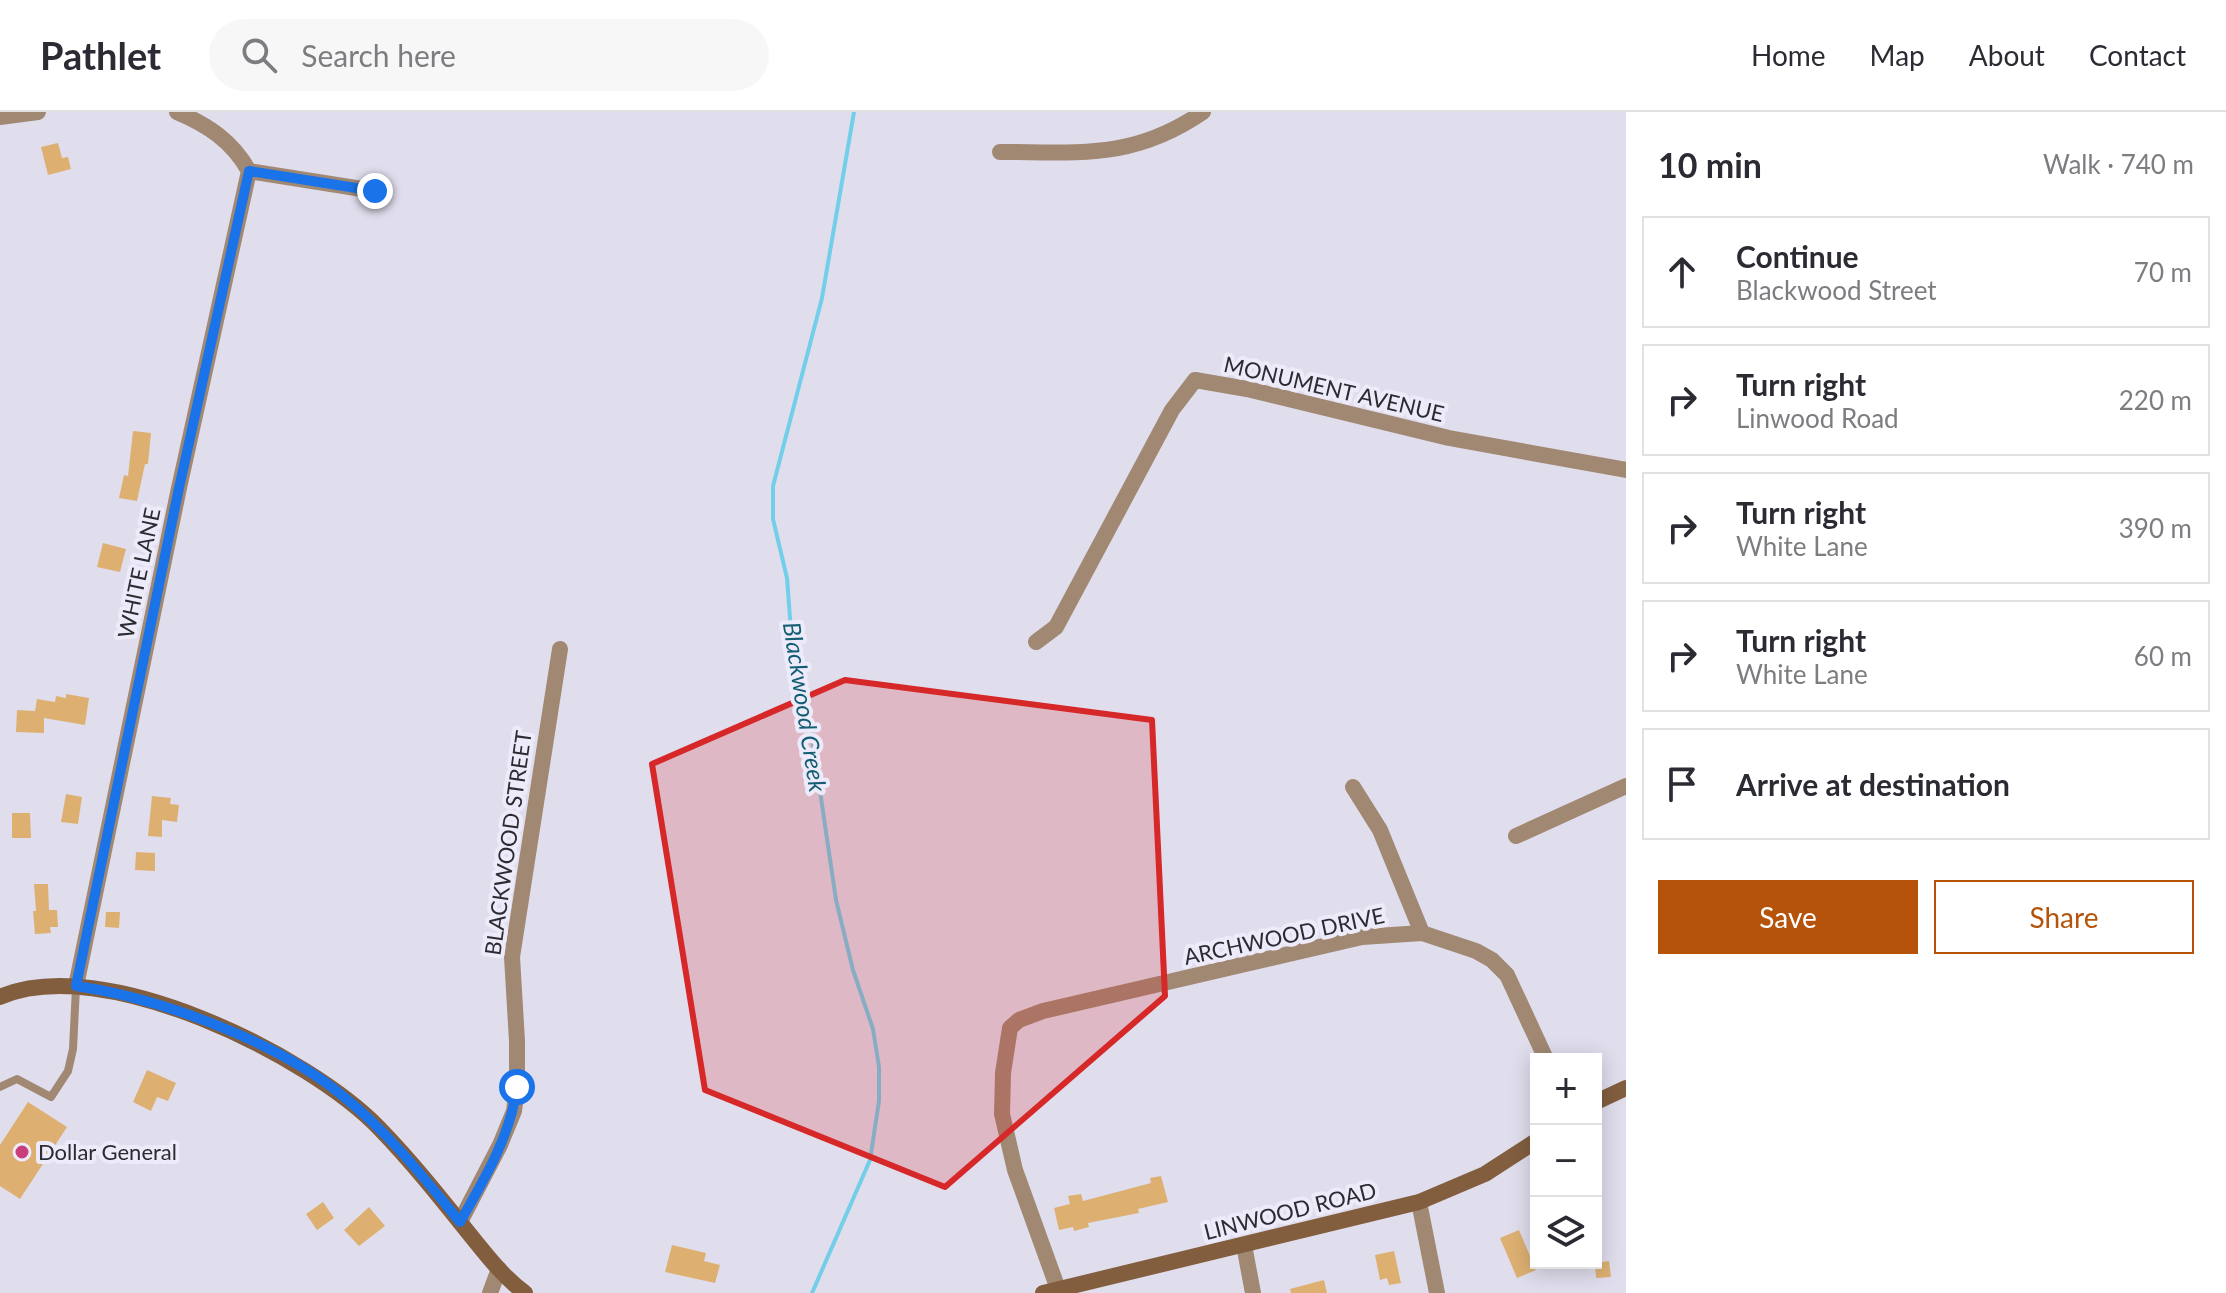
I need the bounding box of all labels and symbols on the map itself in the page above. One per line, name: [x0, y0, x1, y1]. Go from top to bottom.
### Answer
route end: [357, 173, 393, 209]
street label: MONUMENT AVENUE: [1221, 350, 1447, 427]
street label: WHITE LANE: [112, 505, 166, 641]
water label: Blackwood Creek: [778, 620, 833, 794]
street label: BLACKWOOD STREET: [478, 729, 537, 957]
street label: ARCHWOOD DRIVE: [1181, 901, 1387, 970]
route start: [499, 1069, 535, 1105]
place label: Dollar General: [38, 1138, 177, 1165]
marker: Dollar General: [13, 1143, 31, 1161]
street label: LINWOOD ROAD: [1201, 1176, 1379, 1245]

